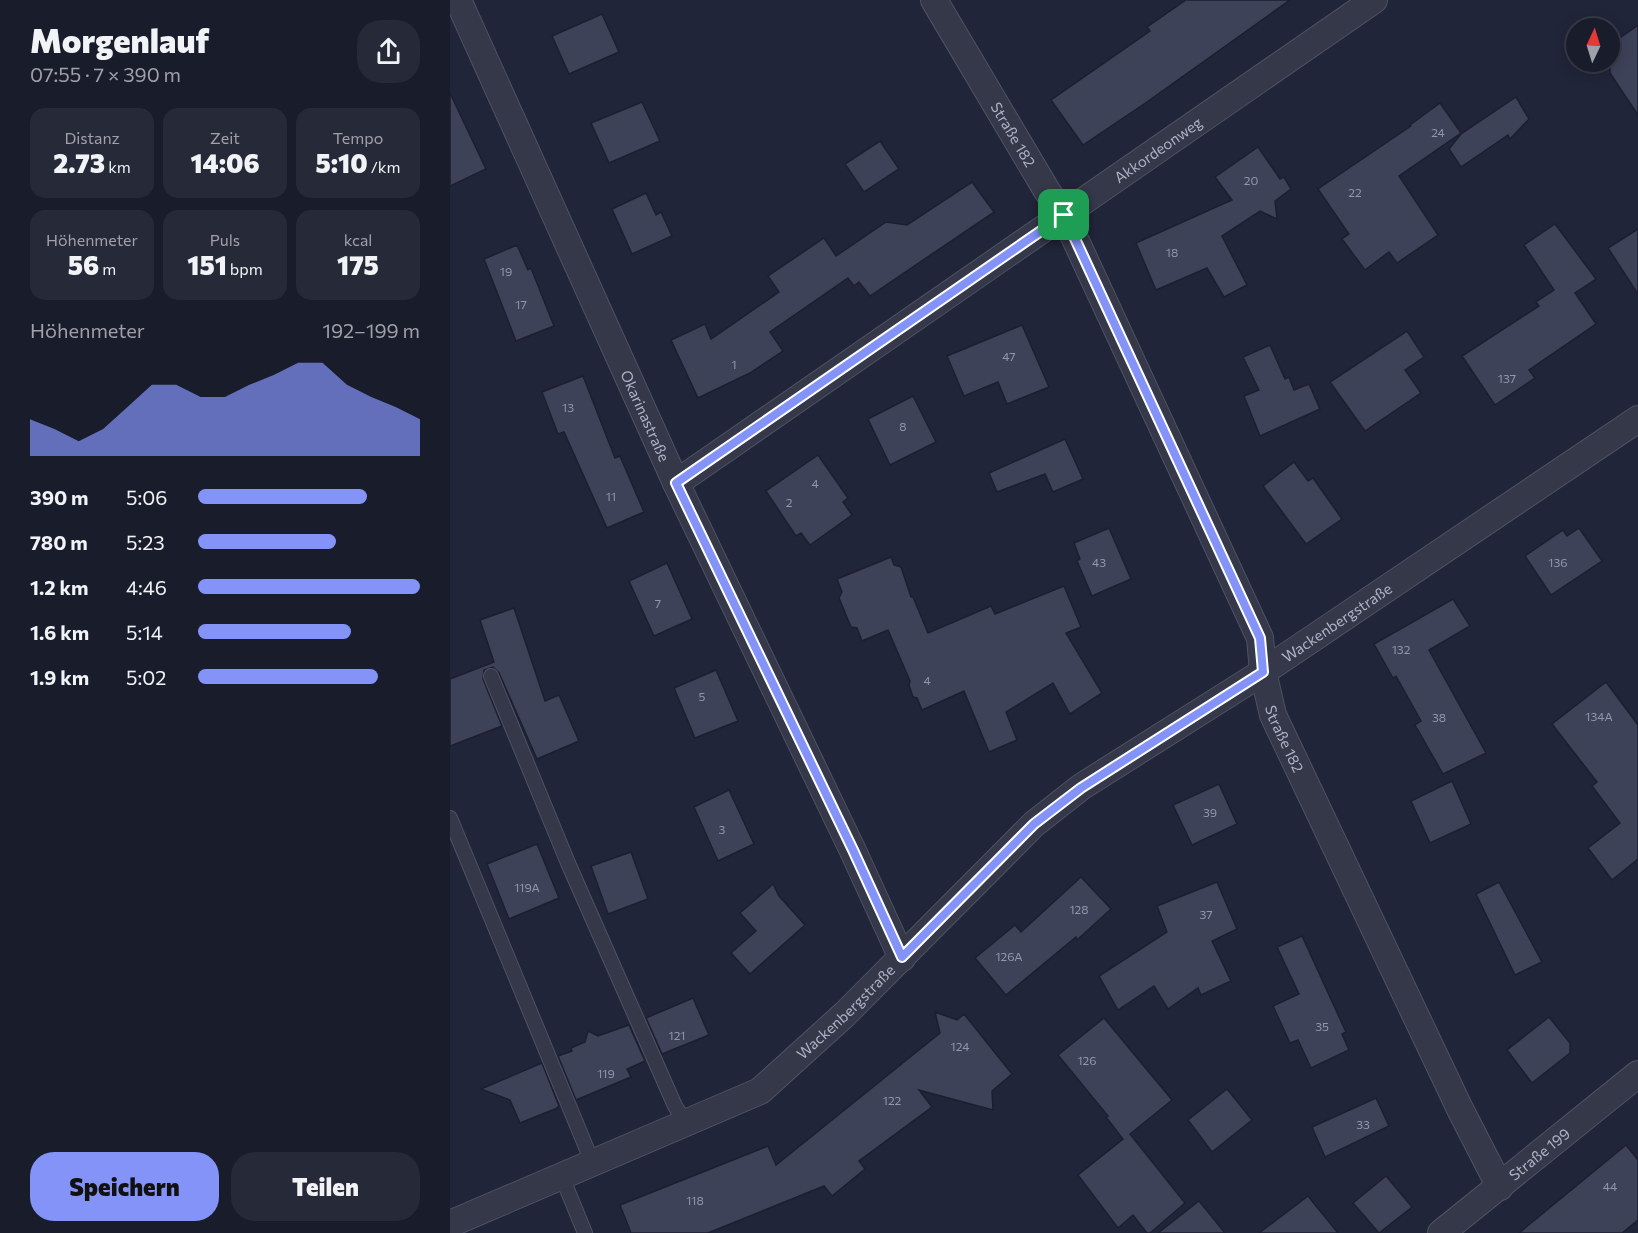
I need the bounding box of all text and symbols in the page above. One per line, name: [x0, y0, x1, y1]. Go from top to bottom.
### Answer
north arrow: [1566, 18, 1620, 72]
map controls: [1566, 18, 1620, 72]
text: Morgenlauf: [30, 19, 209, 60]
button: share: [357, 20, 420, 83]
text: 07:55 · 7 × 390 m: [30, 62, 181, 86]
street label: Straße 182: [987, 99, 1040, 170]
street label: Akkordeonweg: [1110, 113, 1205, 186]
house number: 24: [1431, 125, 1445, 139]
text: Distanz: [64, 128, 120, 147]
text: Zeit: [210, 128, 240, 147]
text: Tempo: [333, 128, 383, 147]
text: 2.73: [53, 147, 105, 178]
text: 14:06: [190, 147, 260, 178]
text: 5:10: [316, 147, 368, 178]
text: km: [105, 157, 131, 176]
text: /km: [368, 157, 400, 176]
house number: 20: [1244, 173, 1258, 187]
house number: 22: [1348, 185, 1362, 199]
pin: [1038, 189, 1089, 240]
icon: arrive: [1047, 198, 1080, 231]
text: Höhenmeter: [46, 230, 138, 249]
text: Puls: [210, 230, 240, 249]
text: kcal: [344, 230, 372, 249]
house number: 18: [1166, 245, 1178, 259]
text: 56: [68, 249, 99, 280]
text: 151: [187, 249, 227, 280]
text: 175: [337, 249, 379, 280]
text: m: [99, 259, 116, 278]
text: bpm: [227, 259, 263, 278]
house number: 19: [500, 264, 512, 278]
house number: 17: [515, 297, 527, 311]
text: Höhenmeter: [30, 318, 145, 342]
text: 192–199 m: [322, 318, 420, 342]
house number: 47: [1002, 349, 1016, 363]
house number: 1: [731, 357, 737, 371]
street label: Okarinastraße: [617, 367, 674, 464]
house number: 137: [1498, 371, 1516, 385]
house number: 13: [562, 400, 574, 414]
house number: 8: [899, 419, 907, 433]
house number: 4: [811, 476, 819, 490]
text: 390 m: [30, 485, 89, 509]
text: 5:06: [126, 485, 167, 509]
house number: 11: [606, 489, 616, 503]
house number: 2: [786, 495, 793, 509]
text: 780 m: [30, 530, 88, 554]
text: 5:23: [126, 530, 165, 554]
house number: 43: [1092, 555, 1106, 569]
house number: 136: [1548, 555, 1568, 569]
text: 1.2 km: [30, 575, 88, 599]
text: 4:46: [126, 575, 167, 599]
street label: Wackenbergstraße: [1278, 579, 1395, 666]
house number: 7: [655, 596, 661, 610]
text: 1.6 km: [30, 620, 89, 644]
text: 5:14: [126, 620, 163, 644]
house number: 132: [1392, 642, 1411, 656]
text: 1.9 km: [30, 665, 89, 689]
text: 5:02: [126, 665, 166, 689]
house number: 4: [923, 673, 931, 687]
house number: 5: [699, 689, 706, 703]
street label: Straße 182: [1262, 703, 1308, 775]
house number: 134A: [1585, 709, 1613, 723]
house number: 38: [1432, 710, 1446, 724]
house number: 39: [1203, 805, 1217, 819]
house number: 3: [719, 822, 726, 836]
house number: 119A: [514, 880, 540, 894]
house number: 128: [1069, 902, 1089, 916]
house number: 37: [1199, 907, 1213, 921]
house number: 126A: [995, 949, 1023, 963]
street label: Wackenbergstraße: [793, 961, 898, 1063]
house number: 35: [1315, 1019, 1329, 1033]
house number: 121: [669, 1028, 685, 1042]
house number: 124: [951, 1039, 969, 1053]
house number: 126: [1077, 1053, 1097, 1067]
house number: 119: [597, 1066, 615, 1080]
house number: 122: [883, 1093, 902, 1107]
house number: 33: [1356, 1117, 1370, 1131]
street label: Straße 199: [1505, 1124, 1573, 1184]
button: Speichern: [30, 1152, 219, 1221]
button: Teilen: [231, 1152, 420, 1221]
house number: 44: [1603, 1179, 1617, 1193]
house number: 118: [686, 1193, 704, 1207]

